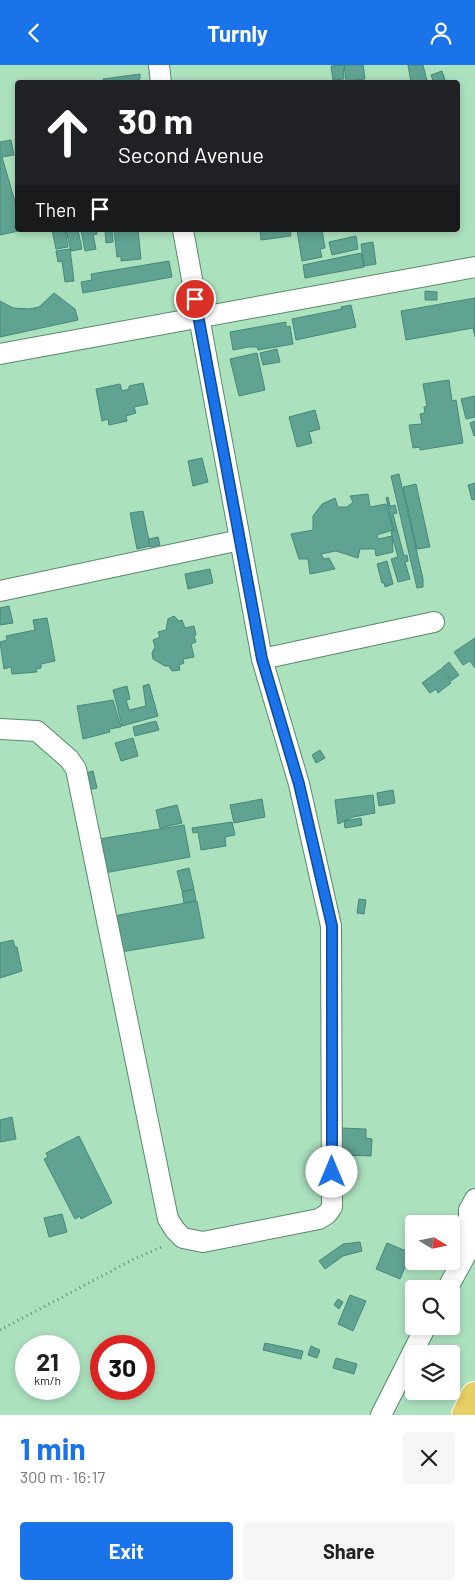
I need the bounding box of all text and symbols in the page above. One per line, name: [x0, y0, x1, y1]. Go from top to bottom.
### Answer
icon: back: [20, 19, 48, 47]
icon: person: [427, 19, 455, 47]
text: Turnly: [207, 20, 268, 46]
text: 30 m: [118, 99, 193, 141]
icon: ahead: [35, 100, 100, 165]
text: Second Avenue: [118, 141, 264, 167]
icon: arrive: [86, 195, 114, 223]
text: Then: [35, 198, 76, 221]
pin: [174, 278, 216, 320]
icon: arrive: [181, 285, 209, 313]
position arrow: [305, 1145, 357, 1197]
north arrow: [405, 1215, 460, 1270]
map controls: [405, 1215, 460, 1400]
button: search: [405, 1280, 460, 1335]
speed limit sign: 30: [90, 1335, 155, 1400]
button: layers: [405, 1345, 460, 1400]
text: 21: [36, 1346, 59, 1376]
text: km/h: [34, 1373, 61, 1387]
text: 1 min: [20, 1430, 86, 1466]
button: close: [403, 1432, 455, 1484]
text: 300 m · 16:17: [20, 1467, 105, 1486]
button: Exit: [20, 1522, 233, 1580]
button: Share: [243, 1522, 455, 1580]

